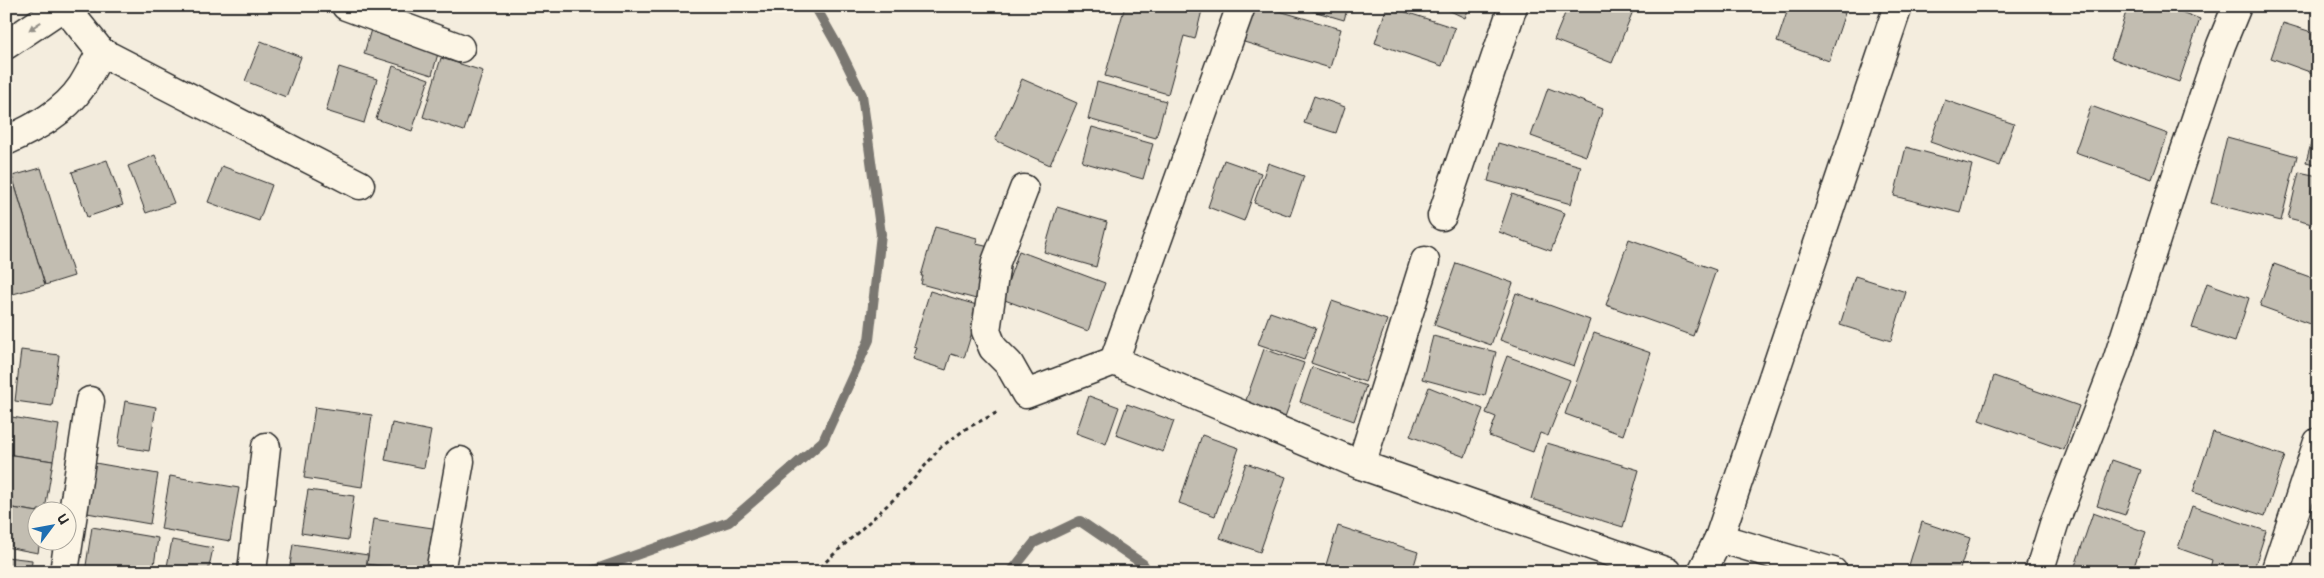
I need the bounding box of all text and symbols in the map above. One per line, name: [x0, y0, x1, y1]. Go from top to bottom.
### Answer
one-way arrow: [28, 21, 42, 30]
north arrow: [28, 500, 78, 550]
text: U: [53, 510, 74, 528]

